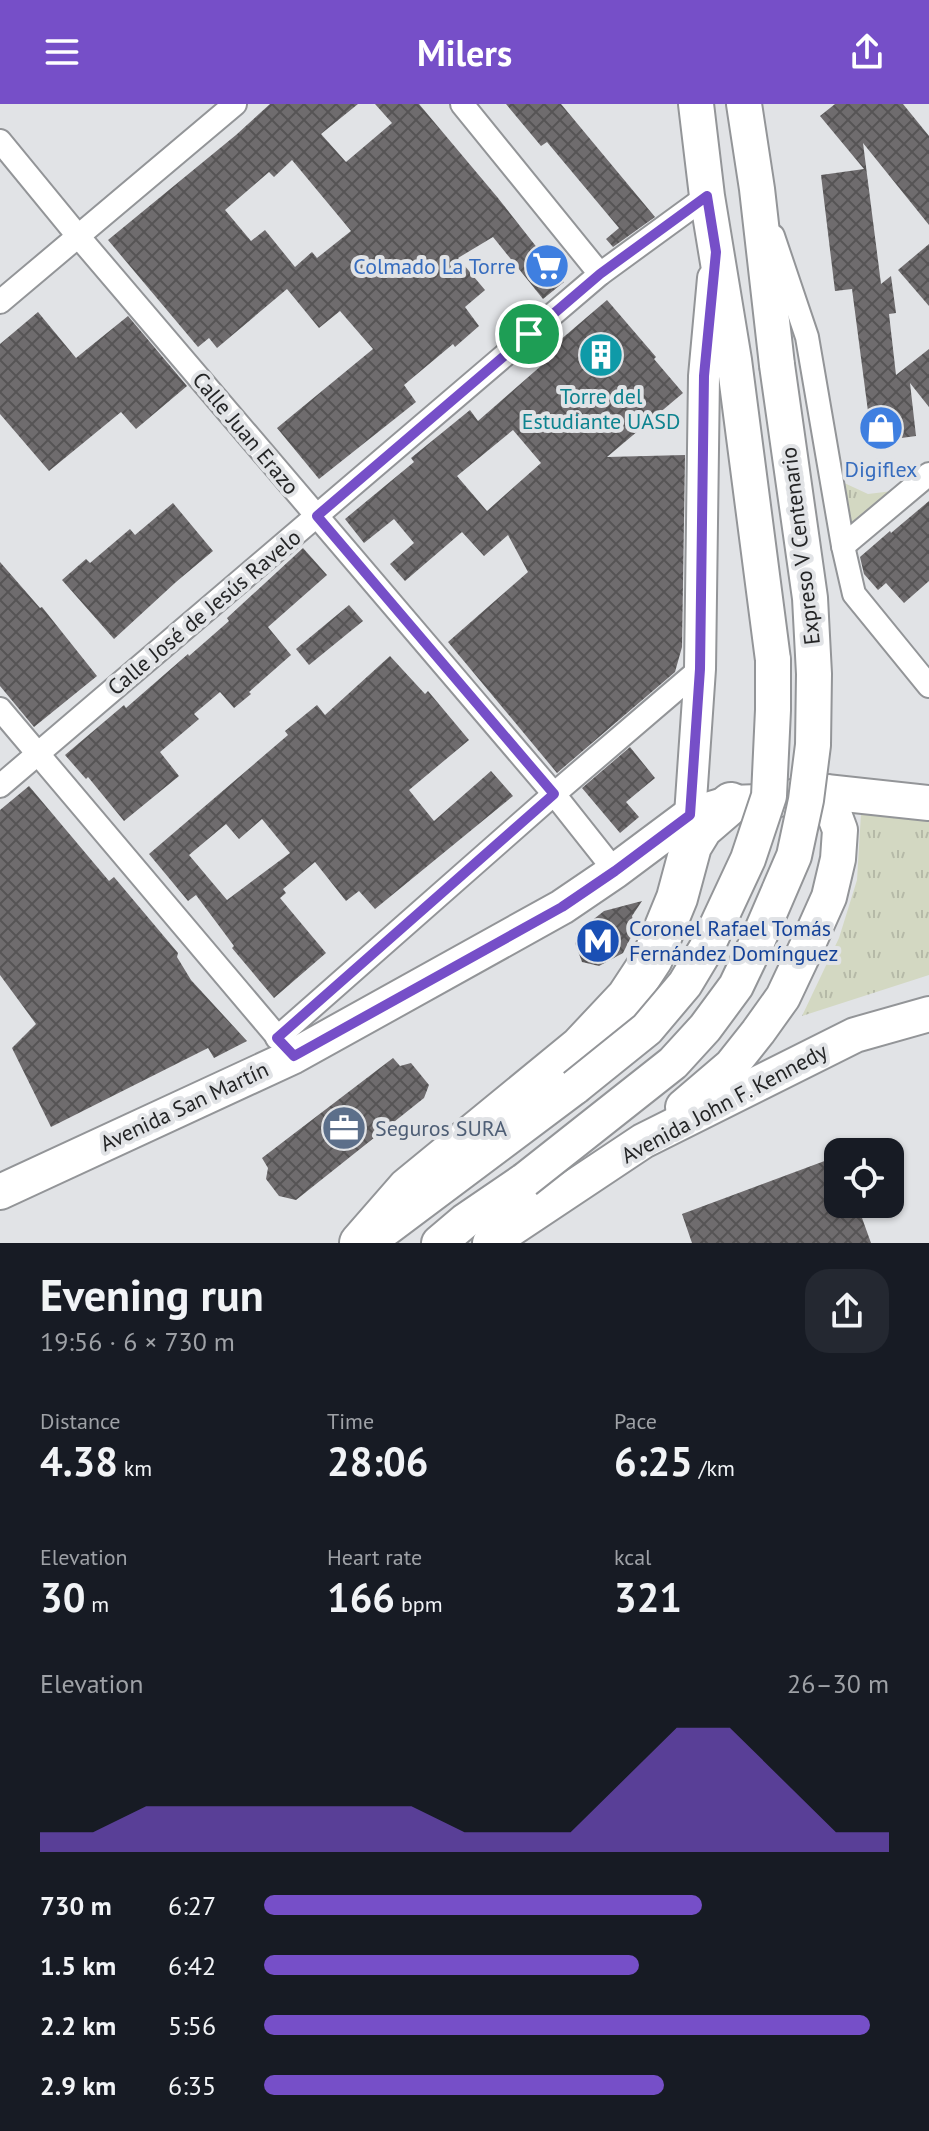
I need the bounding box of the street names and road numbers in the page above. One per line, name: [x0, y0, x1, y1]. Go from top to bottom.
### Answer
street label: Calle Juan Erazo: [187, 366, 305, 500]
street label: Expreso V Centenario: [774, 445, 826, 647]
street label: Calle José de Jesús Ravelo: [102, 523, 306, 701]
street label: Avenida John F. Kennedy: [616, 1036, 833, 1169]
street label: Avenida San Martín: [95, 1055, 273, 1157]

